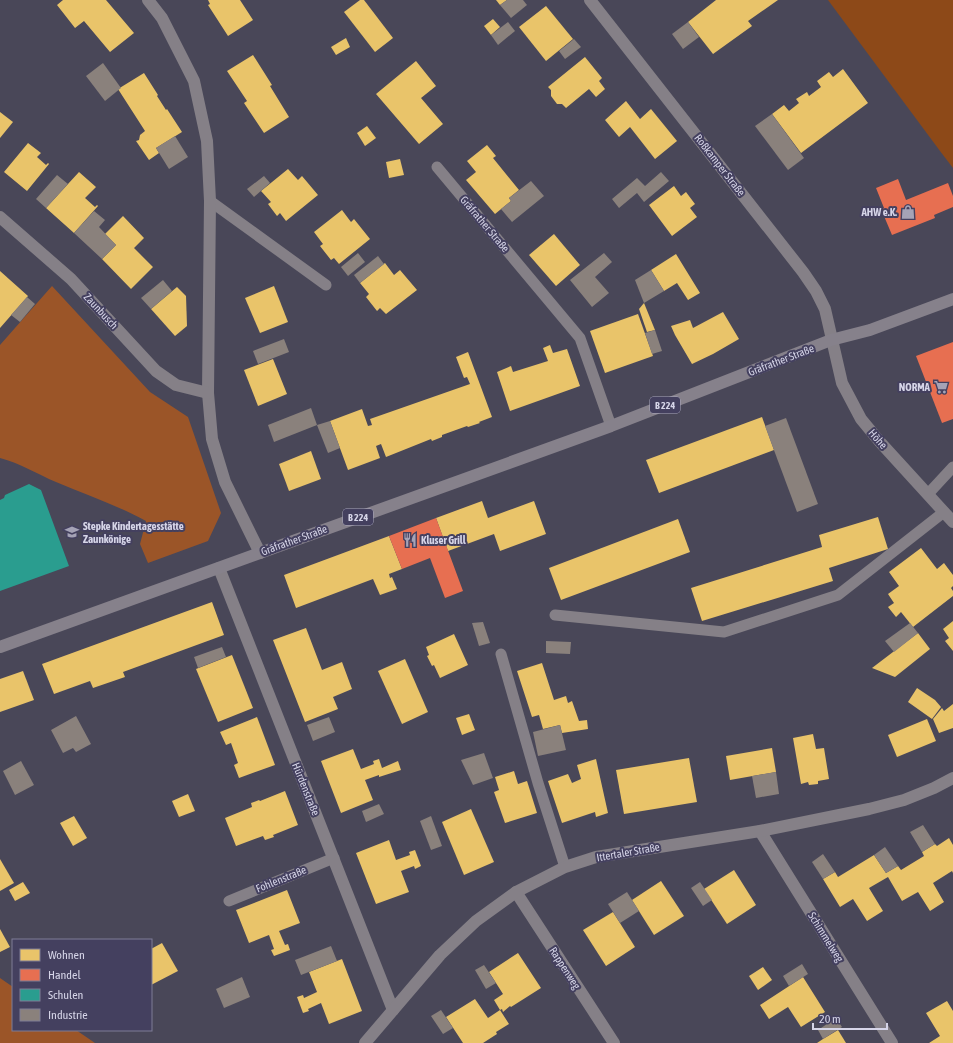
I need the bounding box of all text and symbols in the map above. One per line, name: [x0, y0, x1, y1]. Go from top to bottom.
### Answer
street label: Roßkamper Straße: [692, 132, 748, 198]
street label: Gräfrather Straße: [458, 194, 512, 254]
shop icon: AHW e.K.: [900, 204, 916, 220]
place label: AHW e.K.: [860, 206, 897, 218]
street label: Zaunbusch: [81, 291, 121, 331]
street label: Gräfrather Straße: [746, 342, 816, 378]
supermarket icon: NORMA: [933, 379, 949, 395]
place label: NORMA: [899, 381, 931, 393]
road number: B 224: [650, 397, 680, 413]
street label: Höhe: [866, 427, 890, 451]
road number: B 224: [343, 509, 373, 525]
place label: Stepke Kindertagesstätte Zaunkönige: [83, 520, 184, 545]
street label: Gräfrather Straße: [259, 522, 329, 558]
school or university icon: Stepke Kindertagesstätte Zaunkönige: [64, 524, 80, 540]
restaurant icon: Kluser Grill: [402, 532, 418, 548]
place label: Kluser Grill: [421, 534, 467, 546]
street label: Hürdenstraße: [290, 761, 322, 817]
street label: Ittertaler Straße: [595, 841, 661, 863]
street label: Fohlenstraße: [254, 863, 308, 895]
street label: Schimmelweg: [806, 910, 846, 964]
legend: [12, 939, 152, 1031]
street label: Rappenweg: [547, 945, 583, 991]
text: Wohnen: [48, 948, 85, 962]
text: Handel: [48, 968, 82, 982]
text: Schulen: [48, 988, 83, 1002]
scale bar: [813, 1005, 887, 1031]
text: Industrie: [48, 1008, 88, 1022]
text: 20 m: [819, 1012, 841, 1026]

